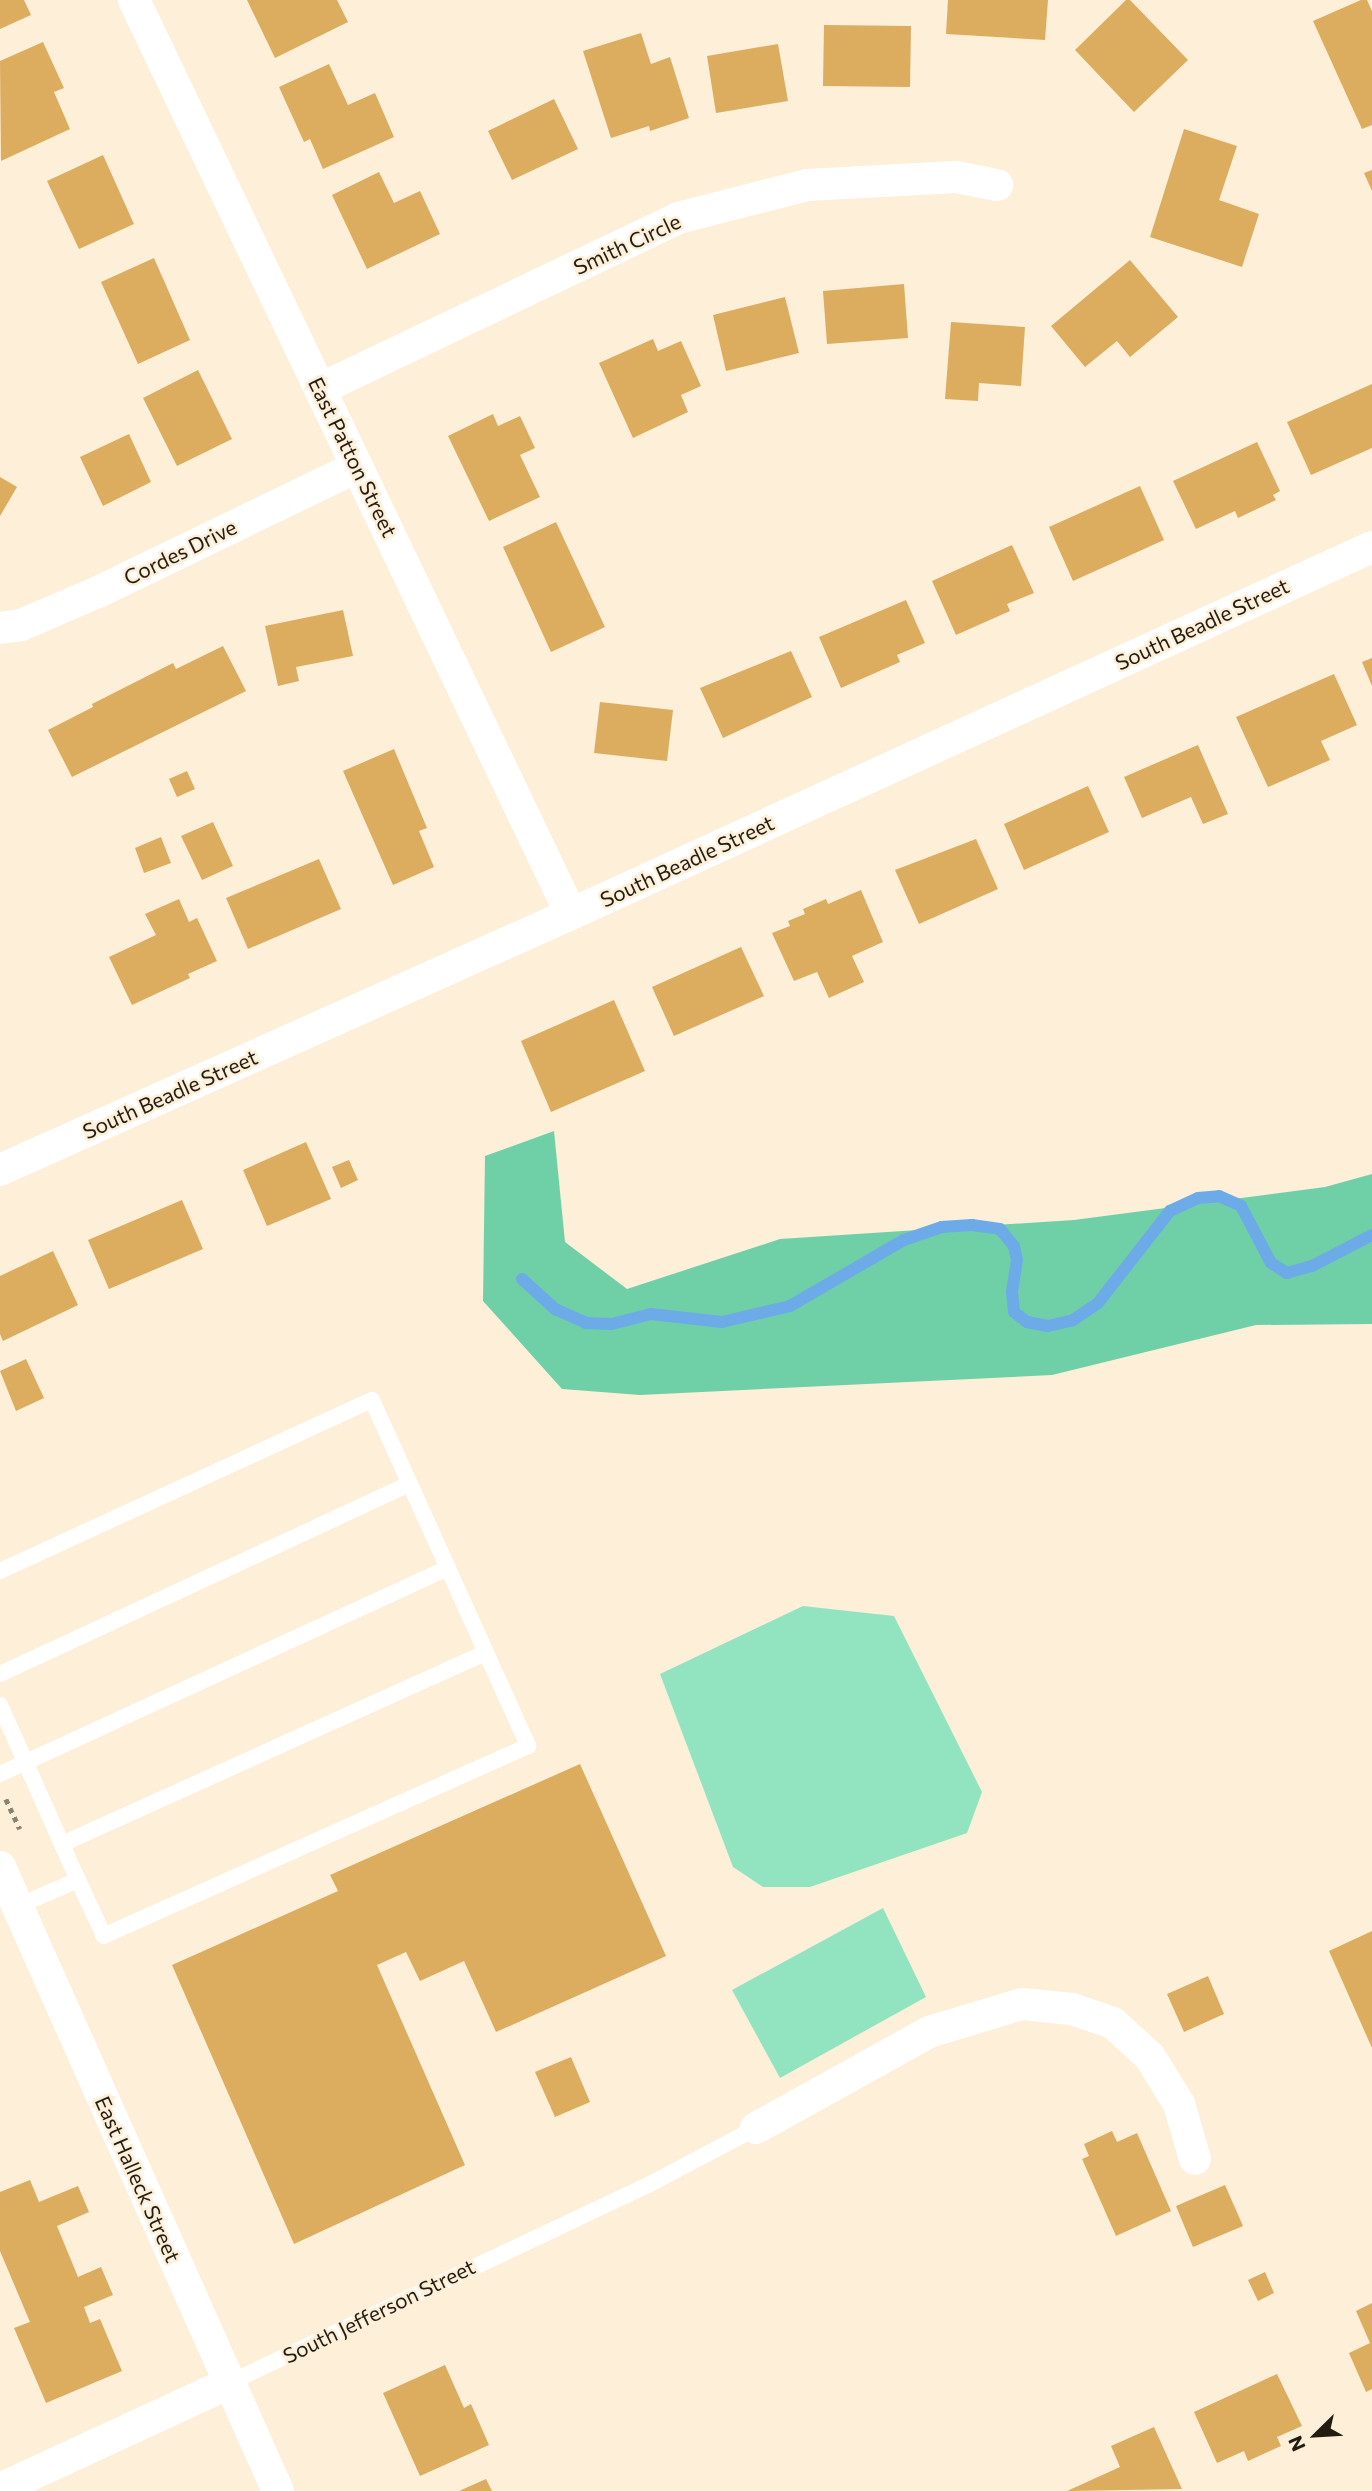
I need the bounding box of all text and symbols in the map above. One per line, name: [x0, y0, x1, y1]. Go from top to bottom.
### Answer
street label: Smith Circle: [569, 208, 685, 280]
street label: East Patton Street: [303, 373, 403, 541]
street label: Cordes Drive: [119, 514, 241, 590]
street label: South Beadle Street: [1111, 573, 1293, 675]
street label: South Beadle Street: [596, 810, 778, 912]
street label: South Beadle Street: [79, 1044, 261, 1144]
street label: East Halleck Street: [90, 2092, 186, 2266]
street label: South Jefferson Street: [279, 2254, 479, 2368]
north arrow: [1281, 2400, 1351, 2470]
text: N: [1283, 2433, 1310, 2455]

